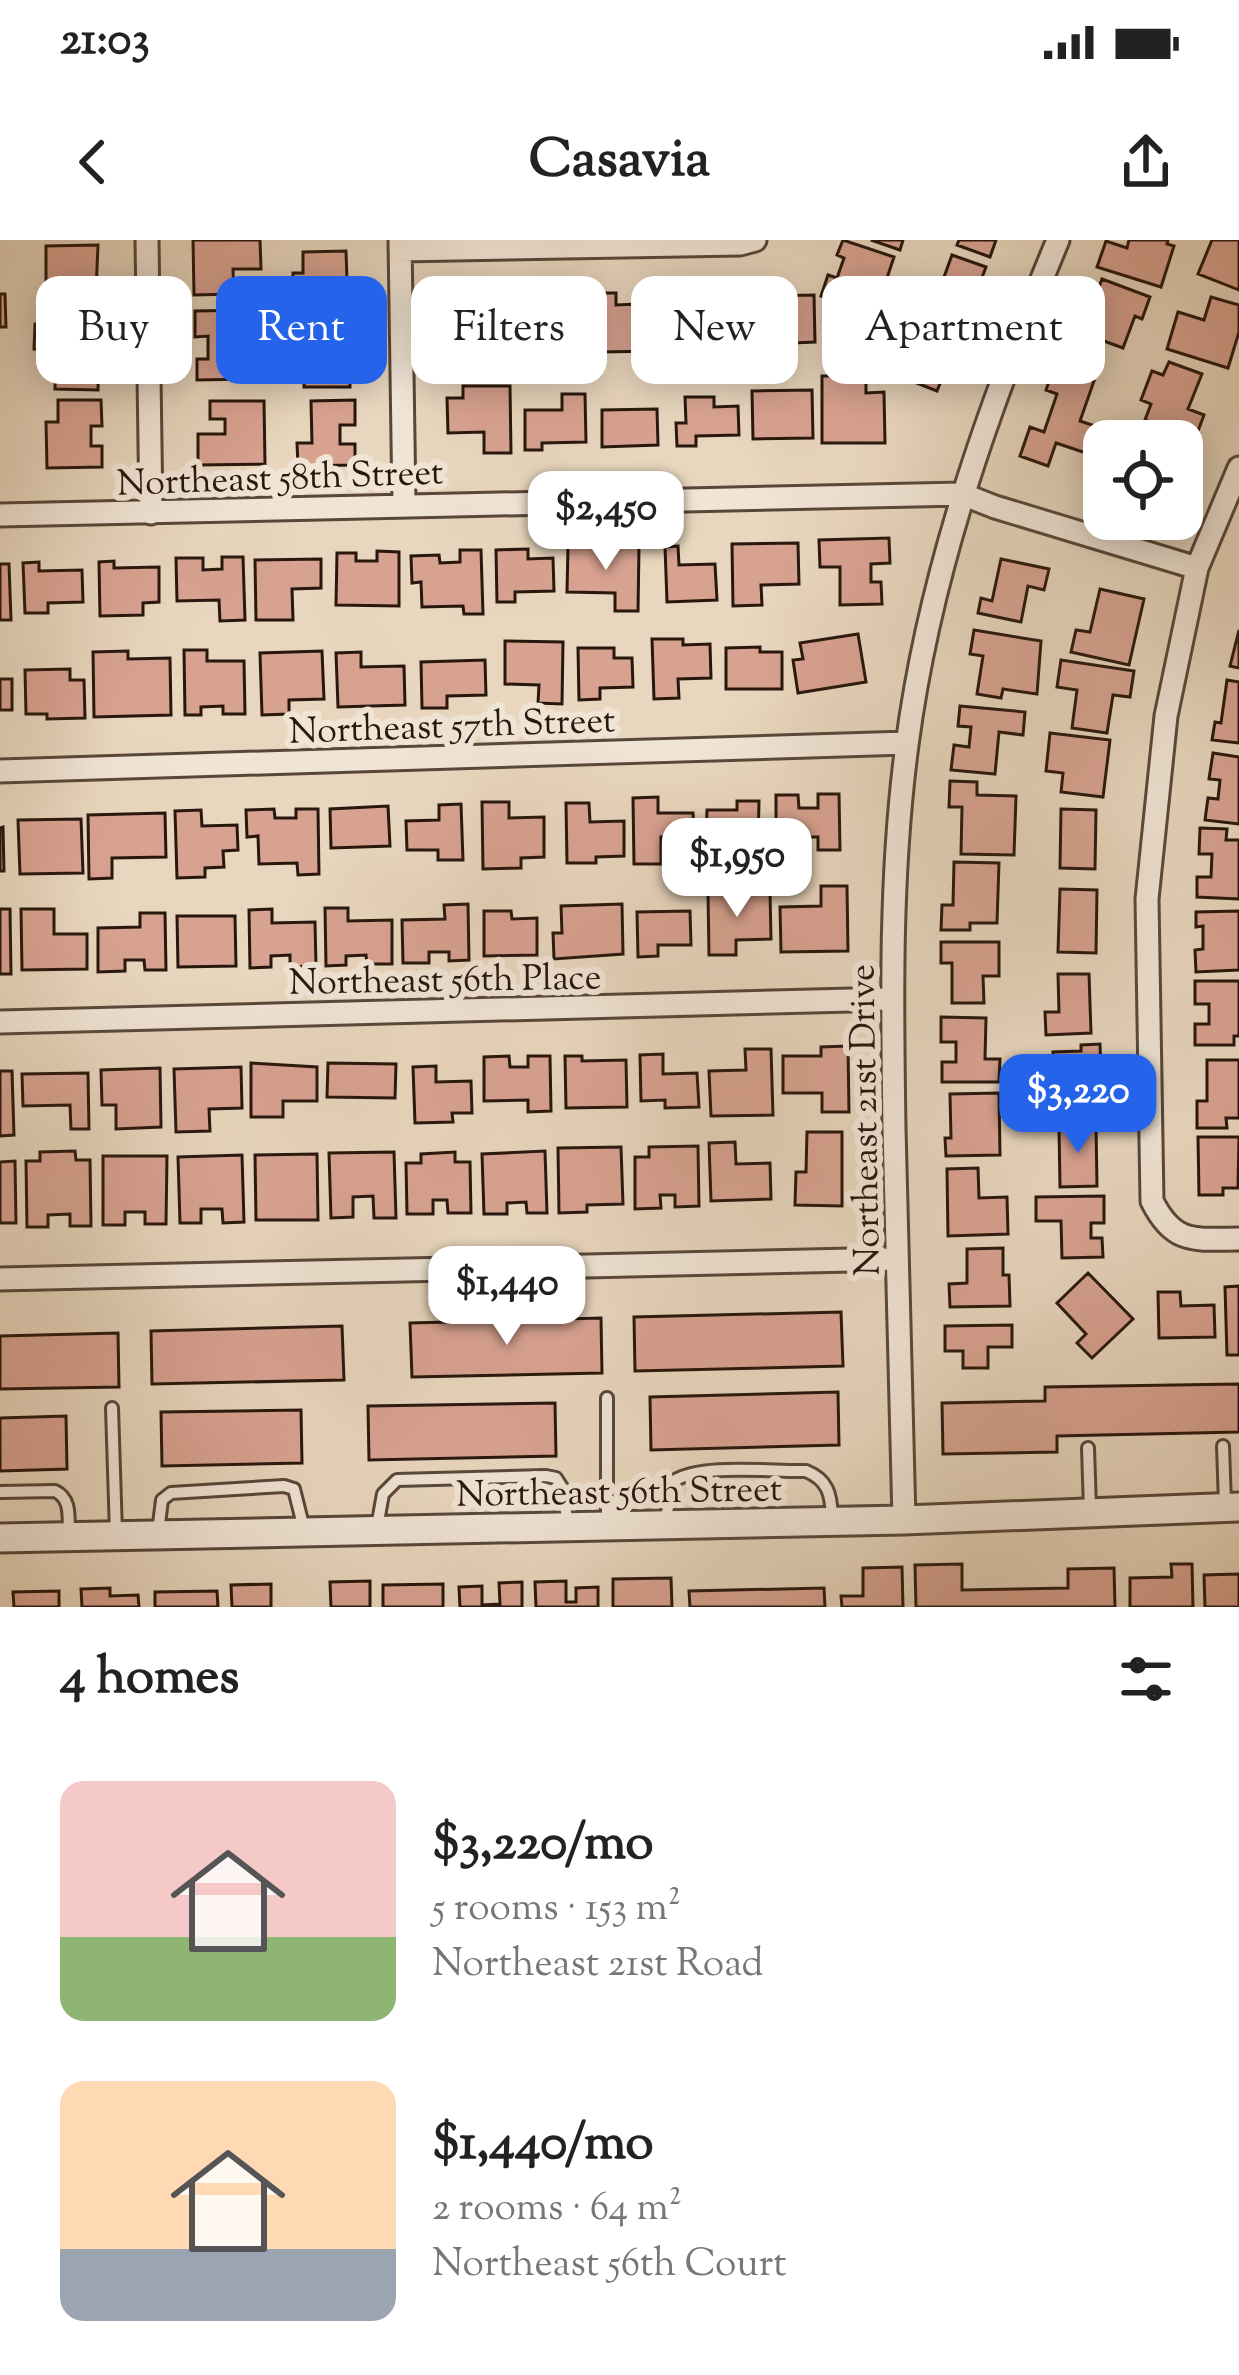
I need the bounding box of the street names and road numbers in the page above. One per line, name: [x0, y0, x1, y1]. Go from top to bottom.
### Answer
street label: Northeast 58th Street: [116, 448, 444, 512]
street label: Northeast 57th Street: [288, 696, 616, 760]
street label: Northeast 56th Place: [288, 953, 602, 1011]
street label: Northeast 21st Drive: [838, 964, 896, 1276]
street label: Northeast 56th Street: [456, 1465, 783, 1523]

